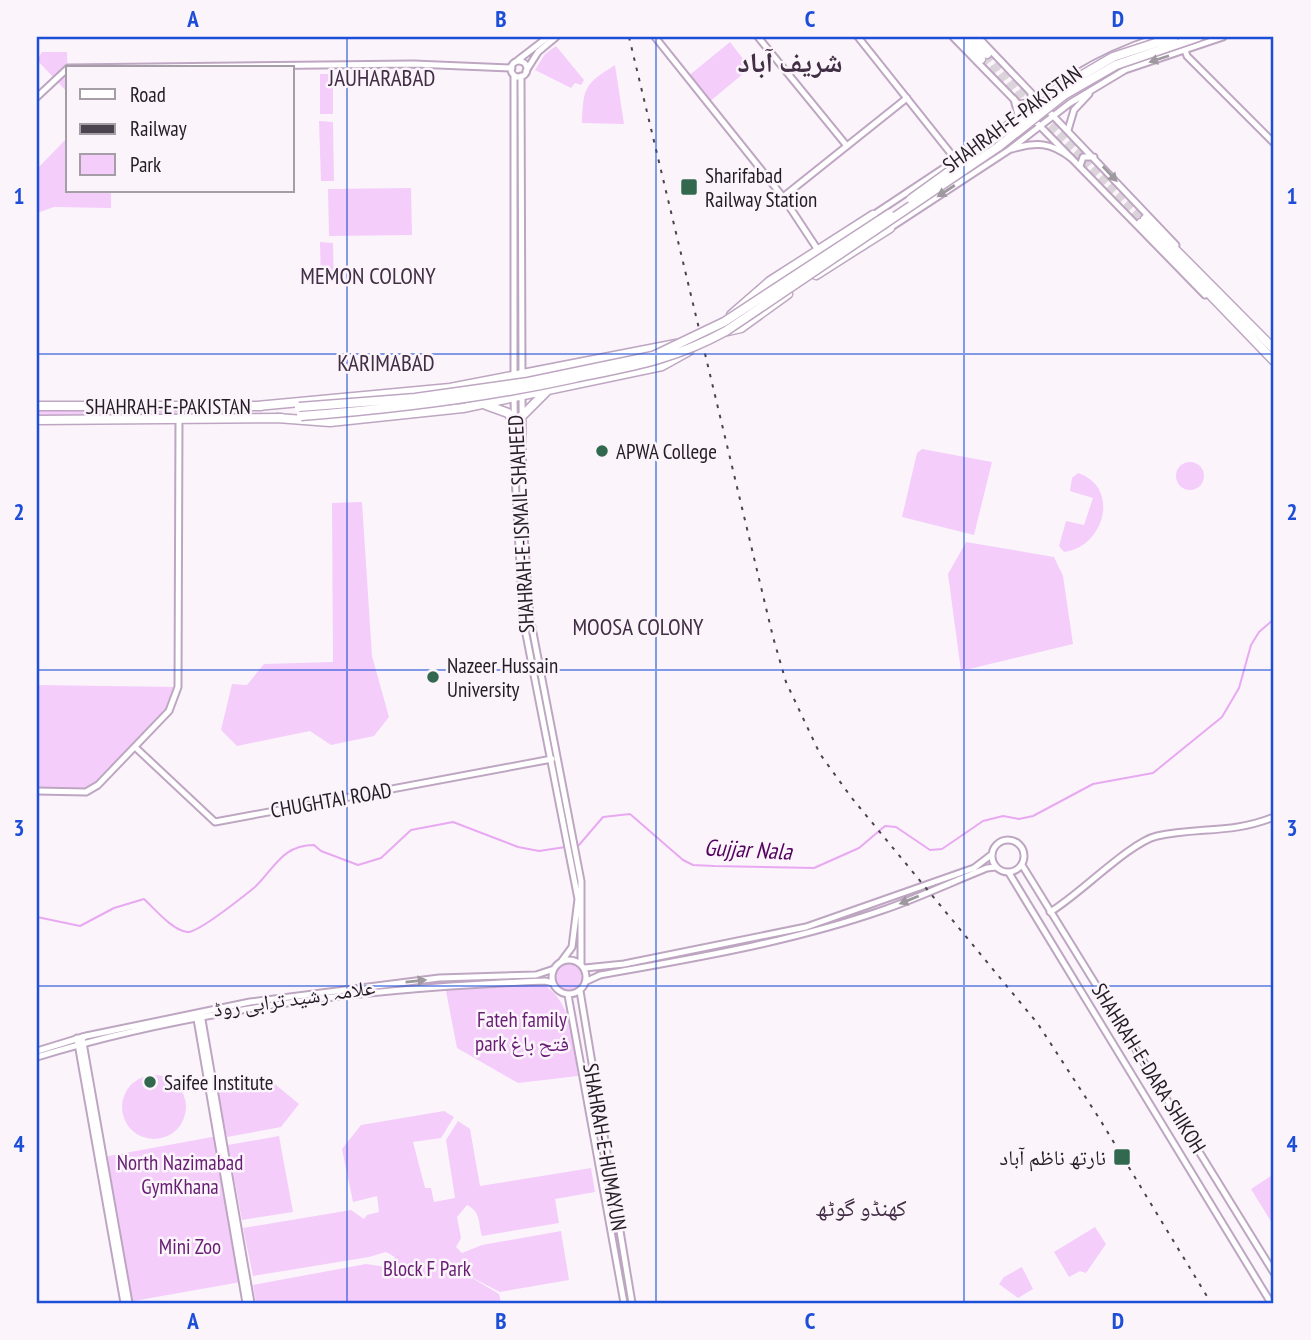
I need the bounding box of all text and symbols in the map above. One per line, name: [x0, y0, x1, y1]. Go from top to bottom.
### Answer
text: A: [186, 4, 199, 33]
text: B: [495, 4, 507, 33]
text: C: [805, 4, 816, 33]
text: D: [1112, 4, 1124, 33]
district label: شريف آباد: [737, 43, 843, 80]
one-way arrow: [1148, 54, 1169, 64]
street label: SHAHRAH-E-PAKISTAN: [937, 59, 1087, 179]
district label: JAUHARABAD: [328, 63, 435, 92]
legend: [66, 66, 294, 192]
text: Road: [130, 81, 166, 108]
text: Railway: [130, 115, 187, 142]
text: Park: [130, 151, 161, 178]
place label: Sharifabad Railway Station: [705, 162, 817, 213]
one-way arrow: [1102, 165, 1118, 183]
marker: Sharifabad Railway Station: [679, 177, 699, 197]
text: 1: [14, 181, 25, 210]
text: 1: [1287, 181, 1298, 210]
one-way arrow: [937, 185, 956, 198]
district label: MEMON COLONY: [300, 261, 436, 290]
district label: KARIMABAD: [337, 348, 435, 377]
street label: SHAHRAH-E-PAKISTAN: [85, 393, 251, 420]
street label: SHAHRAH-E-ISMAIL SHAHEED: [502, 414, 540, 634]
place label: APWA College: [616, 438, 717, 465]
marker: APWA College: [594, 443, 610, 459]
text: 2: [14, 497, 25, 526]
text: 2: [1287, 497, 1298, 526]
district label: MOOSA COLONY: [572, 612, 704, 641]
place label: Nazeer Hussain University: [447, 652, 558, 703]
marker: Nazeer Hussain University: [425, 669, 441, 685]
street label: CHUGHTAI ROAD: [268, 776, 394, 824]
text: 3: [14, 813, 25, 842]
text: 3: [1287, 813, 1298, 842]
water label: Gujjar Nala: [703, 832, 794, 866]
one-way arrow: [899, 894, 920, 905]
street label: علامہ رشید ترابی روڈ: [211, 973, 377, 1023]
one-way arrow: [406, 975, 428, 986]
street label: SHAHRAH-E-DARA SHIKOH: [1086, 978, 1212, 1158]
park label: Fateh family park فتح باغ: [475, 1006, 569, 1057]
street label: SHAHRAH-E-HUMAYUN: [577, 1061, 633, 1233]
place label: Saifee Institute: [164, 1069, 274, 1096]
marker: Saifee Institute: [142, 1074, 158, 1090]
text: 4: [14, 1129, 25, 1158]
text: 4: [1287, 1129, 1298, 1158]
place label: نارتھ ناظم آباد: [1000, 1144, 1106, 1172]
marker: نارتھ ناظم آباد: [1112, 1147, 1132, 1167]
park label: North Nazimabad GymKhana: [117, 1149, 243, 1200]
district label: کھنڈو گوٹھ: [815, 1193, 907, 1222]
park label: Mini Zoo: [159, 1233, 221, 1260]
park label: Block F Park: [383, 1255, 471, 1282]
text: A: [186, 1306, 199, 1335]
text: B: [495, 1306, 507, 1335]
text: C: [805, 1306, 816, 1335]
text: D: [1112, 1306, 1124, 1335]

